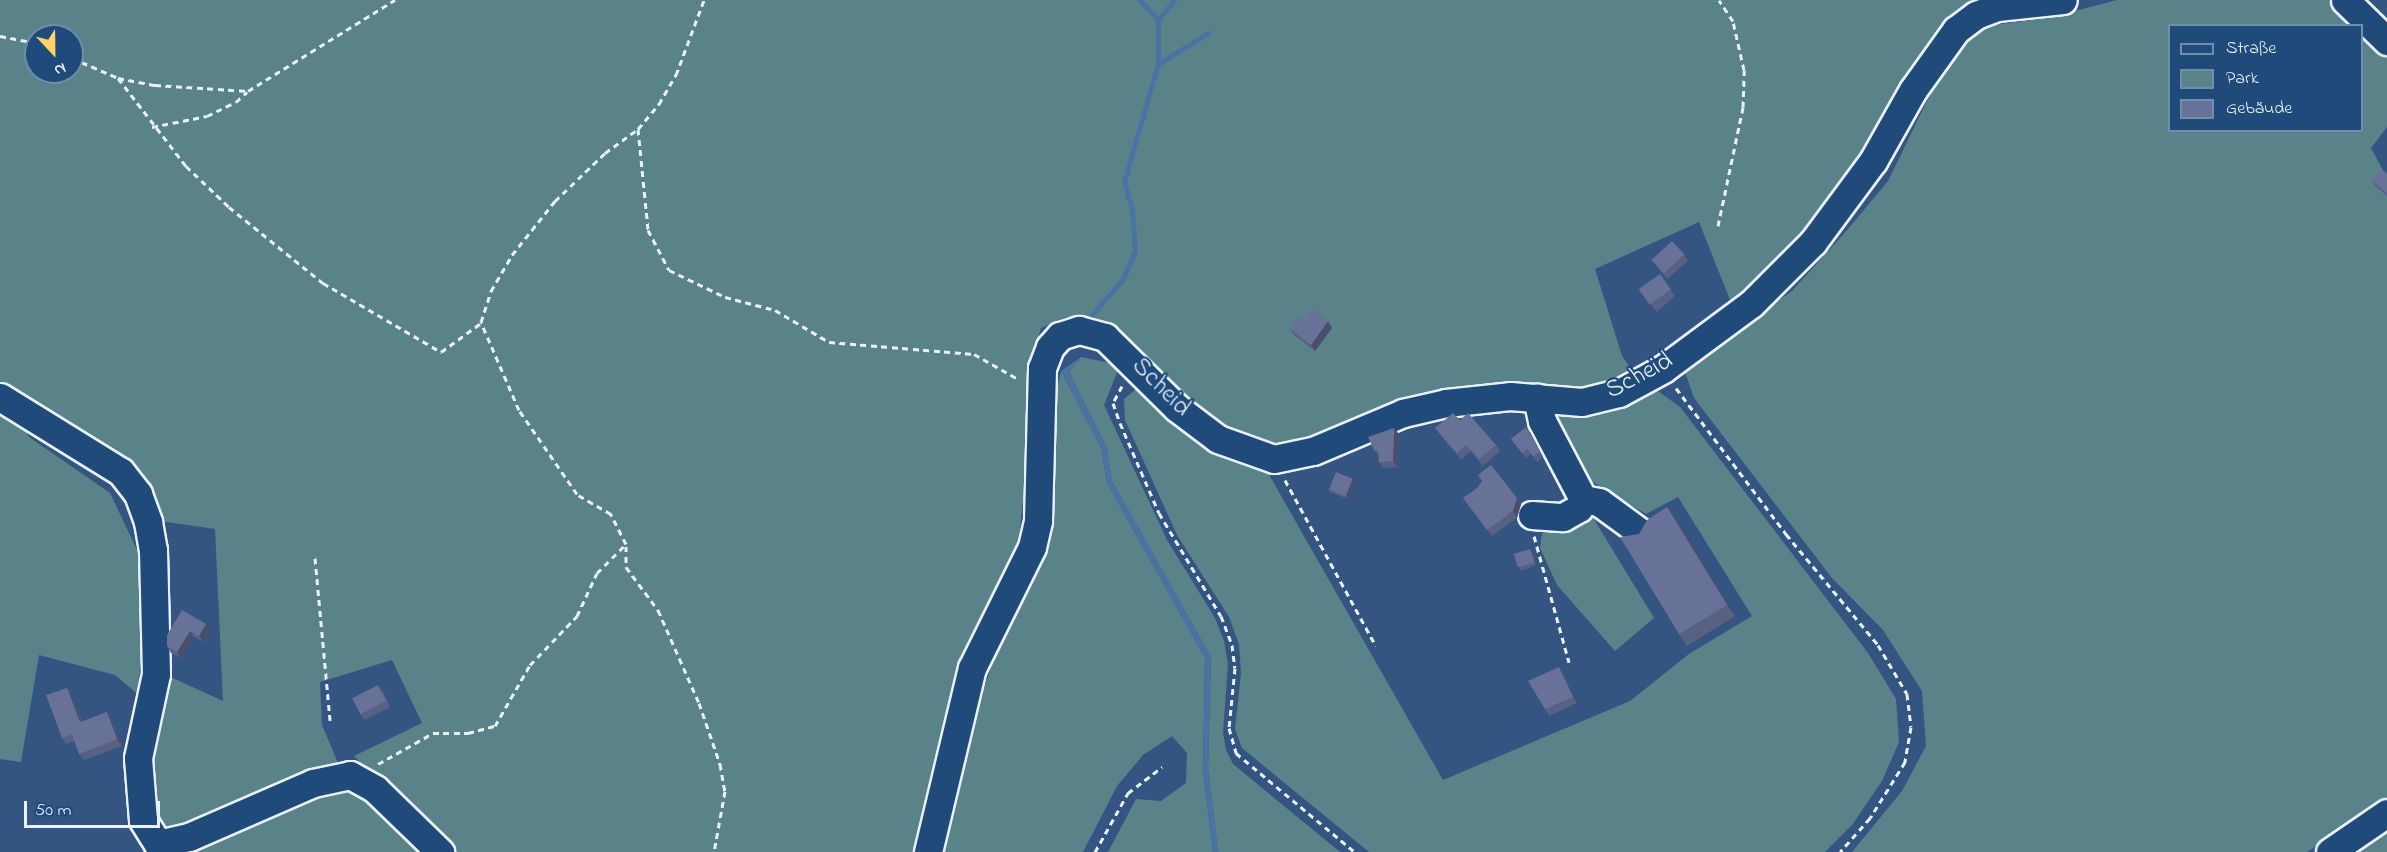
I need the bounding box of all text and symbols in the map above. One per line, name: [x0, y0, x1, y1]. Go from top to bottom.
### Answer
north arrow: [24, 24, 84, 84]
legend: [2168, 24, 2363, 132]
text: Straße: [2226, 36, 2276, 62]
text: N: [50, 56, 70, 82]
text: Park: [2226, 66, 2259, 92]
text: Gebäude: [2226, 96, 2292, 122]
street label: Scheid: [1601, 346, 1679, 408]
street label: Scheid: [1124, 352, 1196, 424]
scale bar: [27, 789, 164, 827]
text: 50 m: [35, 798, 72, 824]

